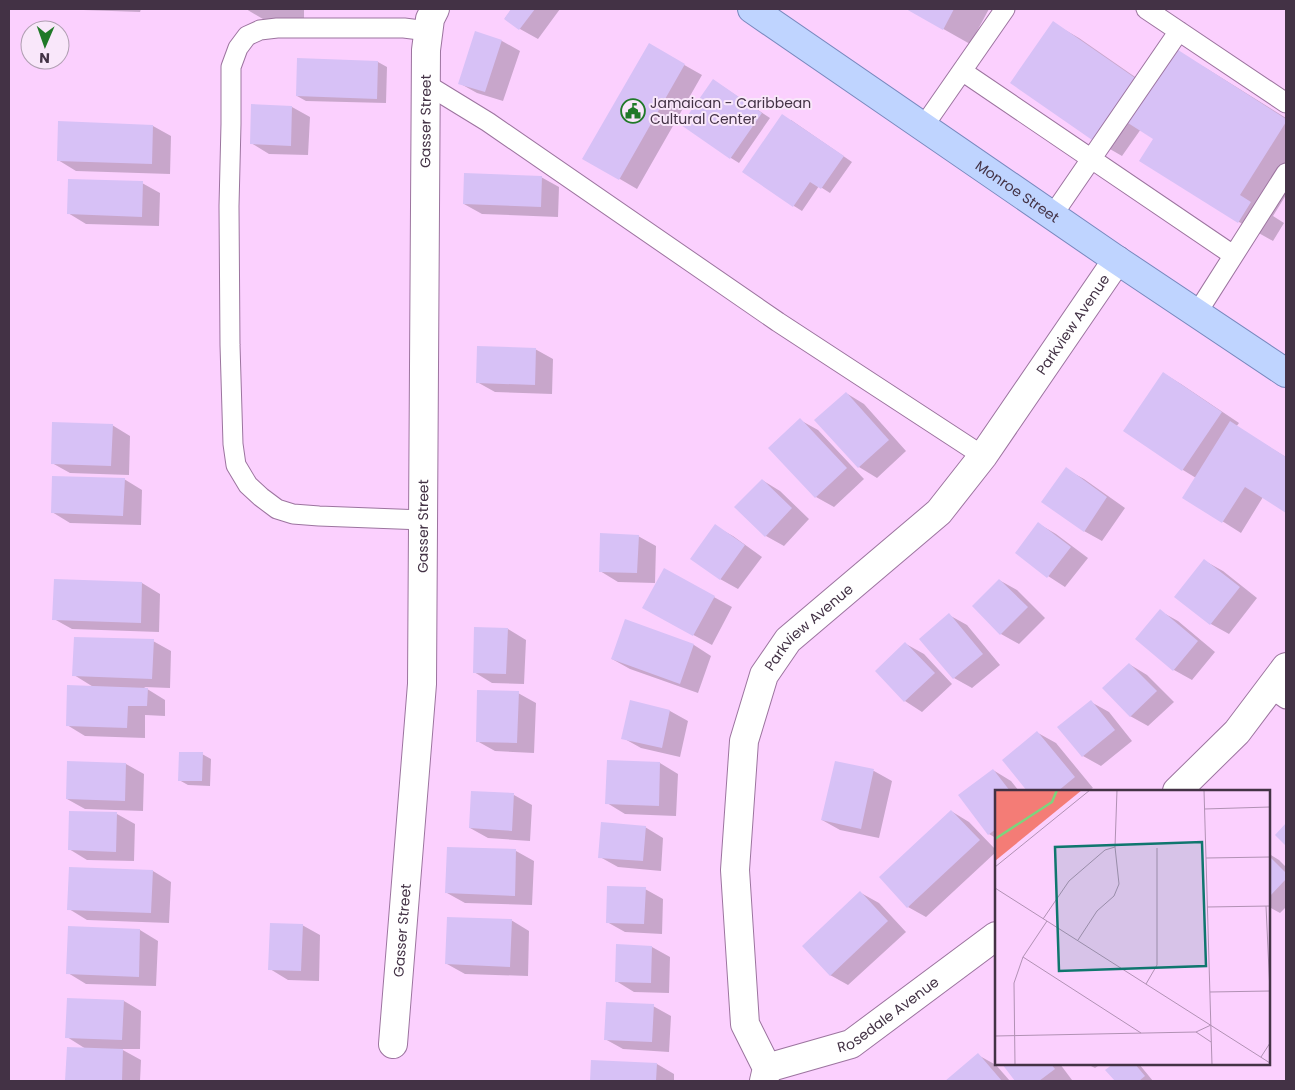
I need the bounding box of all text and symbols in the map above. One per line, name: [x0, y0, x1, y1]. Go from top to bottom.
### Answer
north arrow: [20, 20, 70, 70]
text: N: [39, 48, 50, 68]
street label: Gasser Street: [415, 74, 436, 168]
place label: Jamaican - Caribbean Cultural Center: [650, 93, 811, 129]
public building icon: Jamaican - Caribbean Cultural Center: [620, 98, 646, 124]
street label: Monroe Street: [971, 156, 1063, 227]
street label: Parkview Avenue: [1031, 270, 1115, 379]
street label: Gasser Street: [413, 479, 433, 573]
street label: Parkview Avenue: [760, 579, 858, 675]
inset map: [995, 790, 1270, 1065]
street label: Gasser Street: [388, 883, 416, 978]
street label: Rosedale Avenue: [835, 972, 943, 1057]

